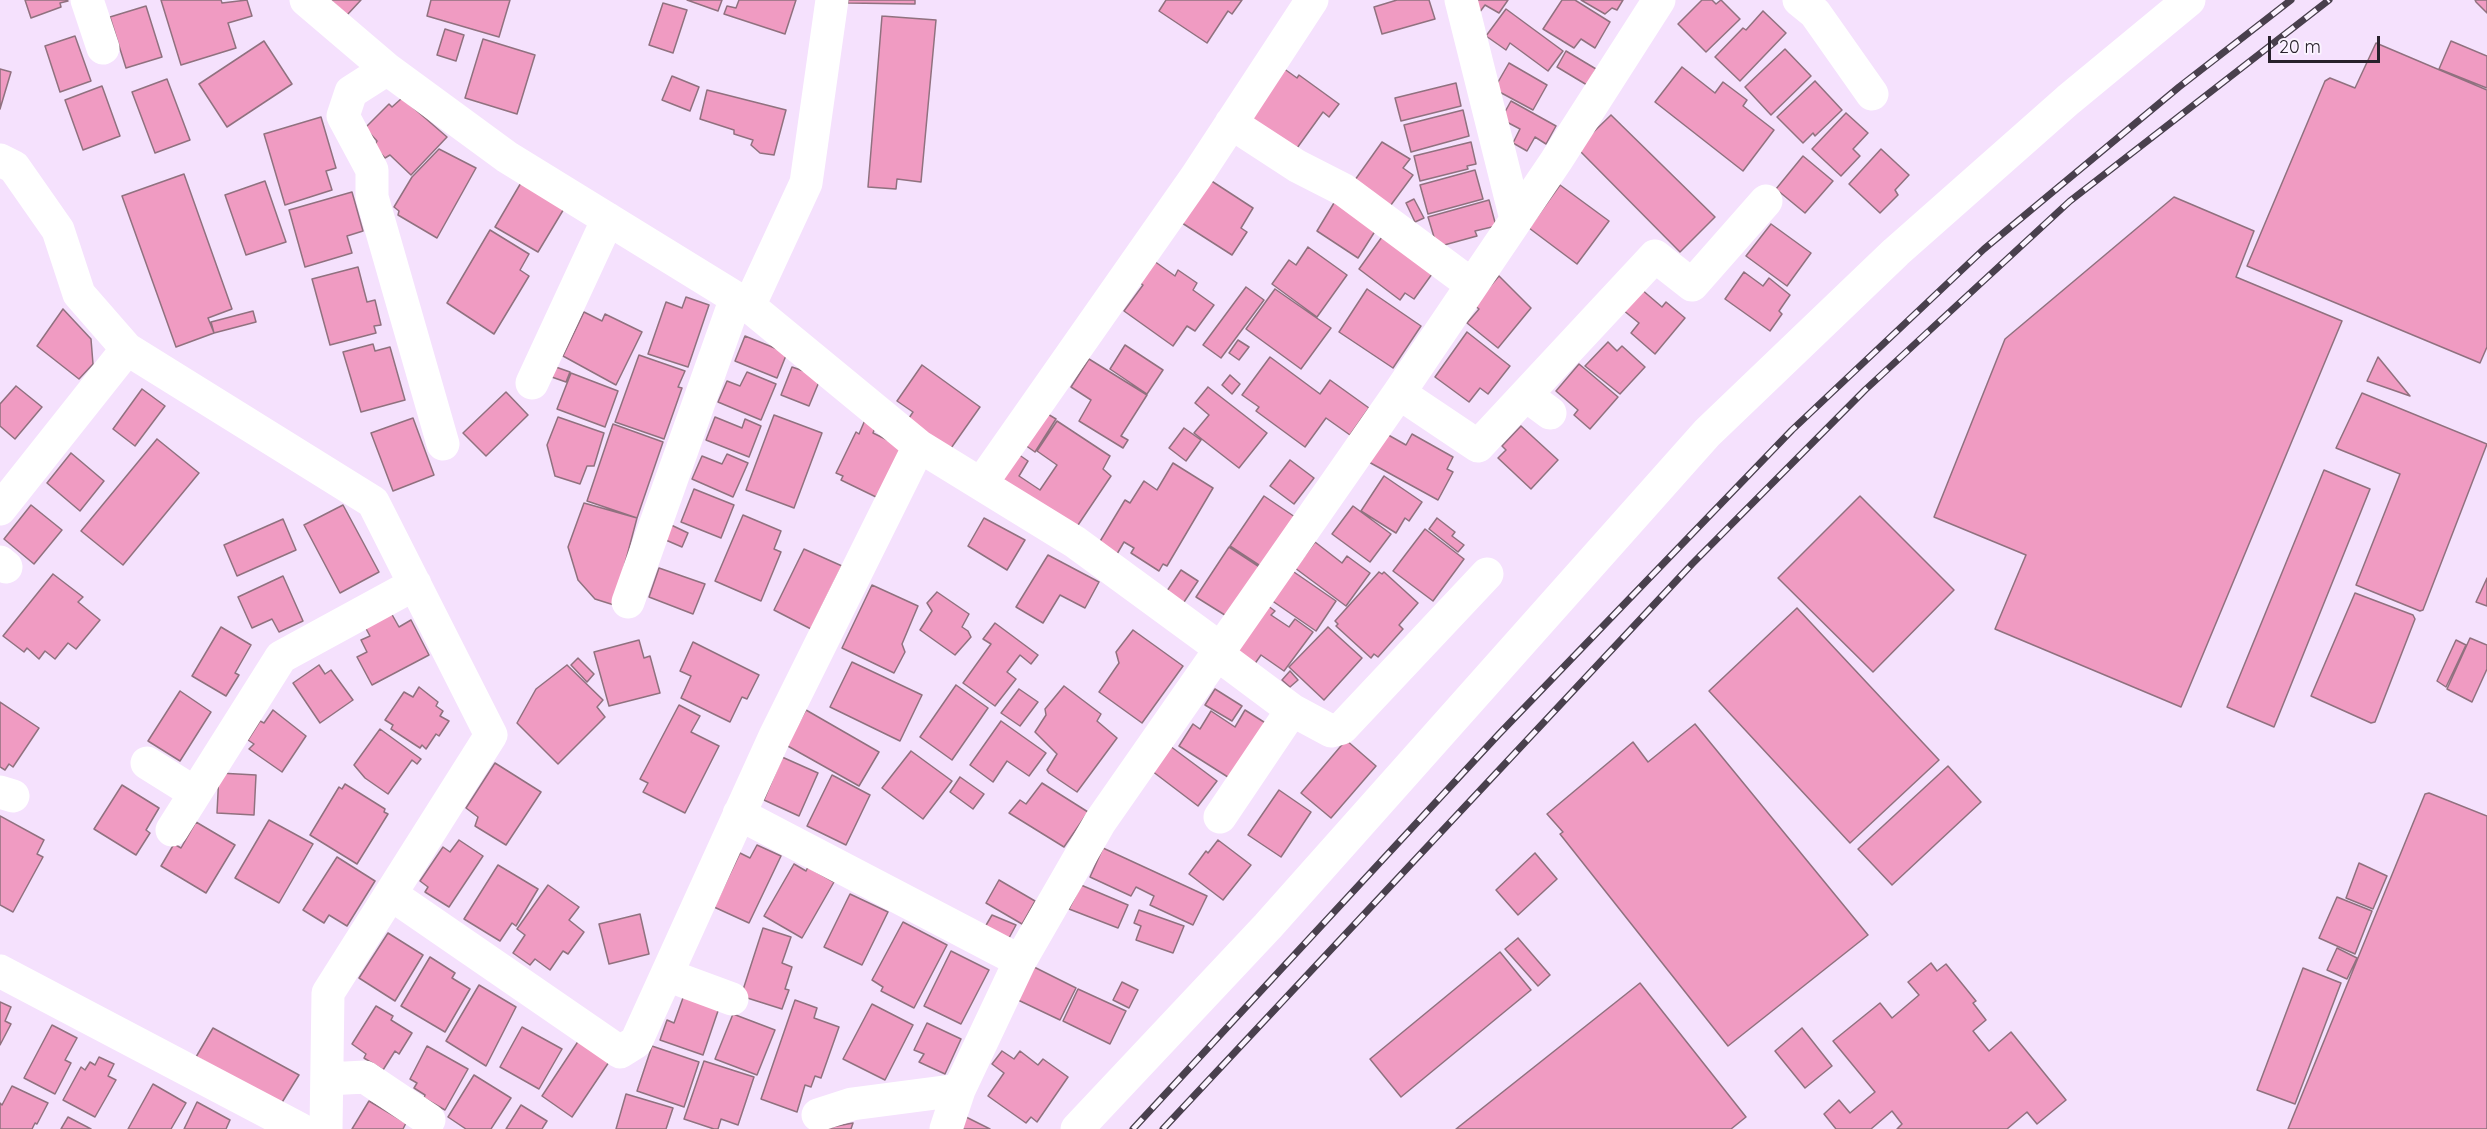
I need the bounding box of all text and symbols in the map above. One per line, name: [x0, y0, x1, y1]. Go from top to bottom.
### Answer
scale bar: [2271, 24, 2384, 62]
text: 20 m: [2279, 35, 2321, 58]

